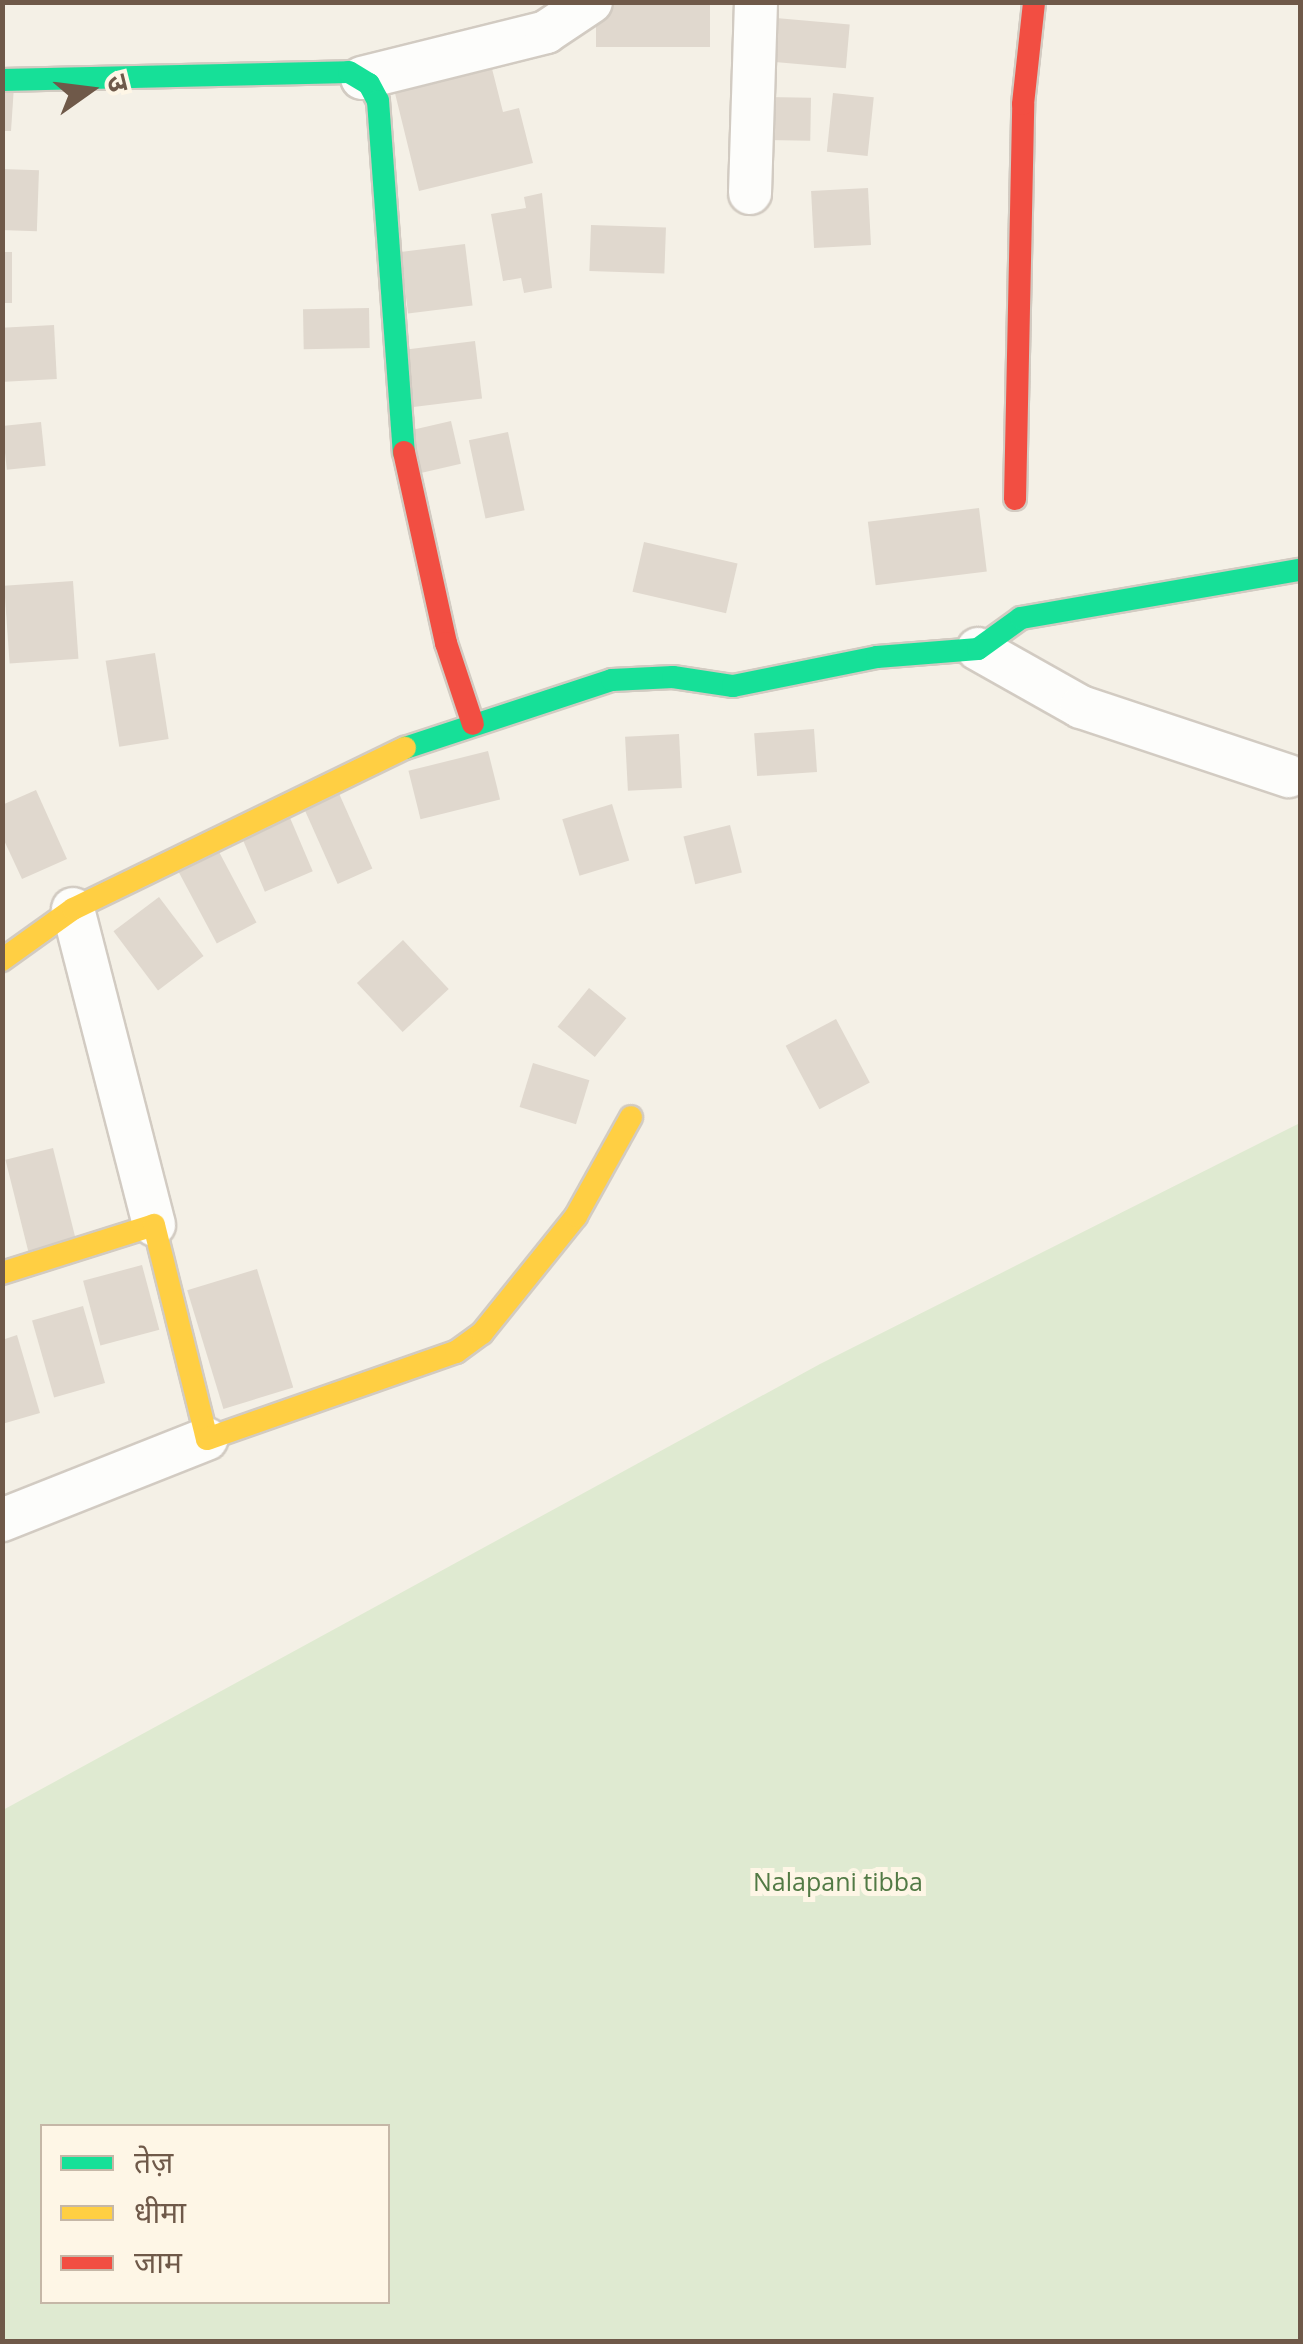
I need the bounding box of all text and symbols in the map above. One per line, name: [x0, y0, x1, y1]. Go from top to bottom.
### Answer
north arrow: [40, 40, 140, 140]
text: उ: [99, 70, 140, 95]
park label: Nalapani tibba: [753, 1866, 923, 1896]
legend: [40, 2124, 390, 2304]
text: तेज़: [134, 2141, 173, 2182]
text: धीमा: [134, 2191, 186, 2232]
text: जाम: [134, 2241, 182, 2282]

